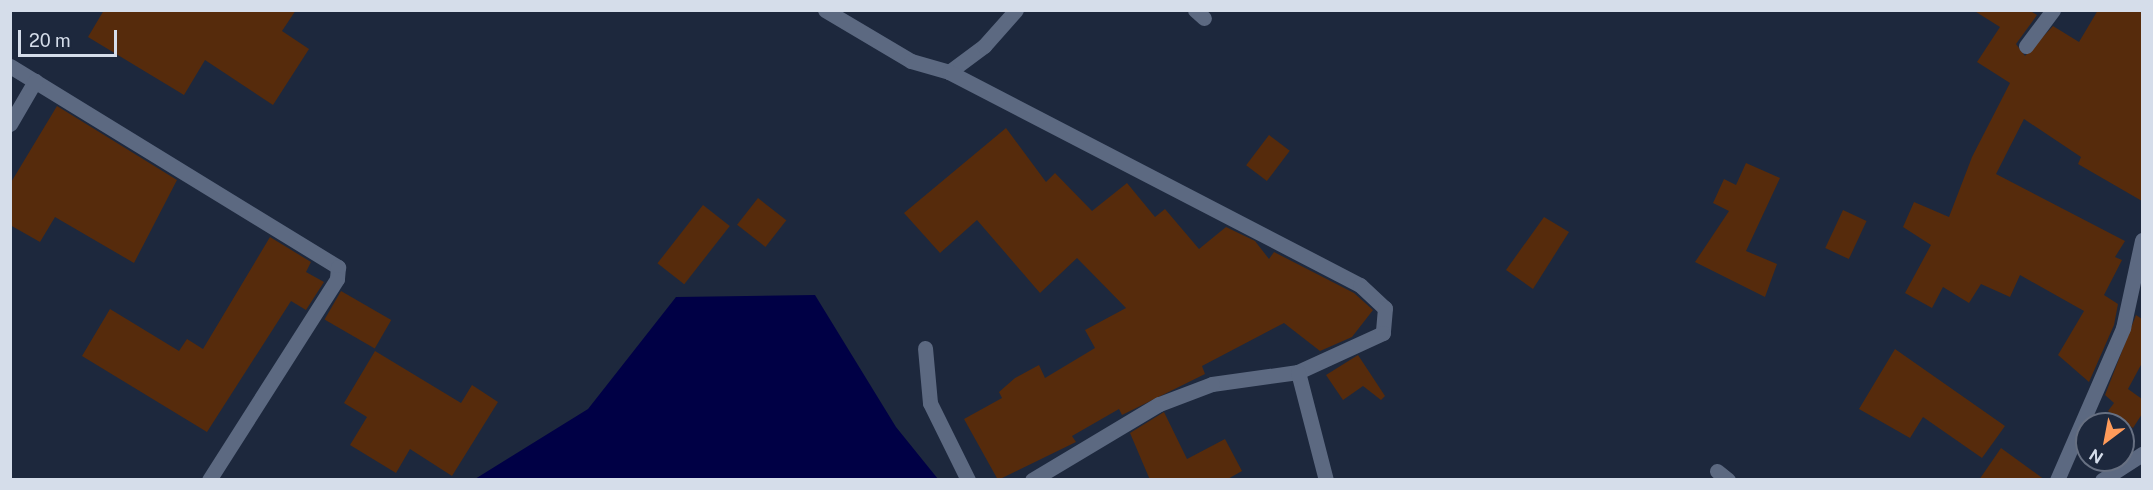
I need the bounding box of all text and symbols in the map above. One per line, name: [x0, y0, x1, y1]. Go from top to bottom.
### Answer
scale bar: [21, 18, 120, 56]
text: 20 m: [29, 30, 71, 51]
north arrow: [2075, 412, 2135, 472]
text: N: [2086, 445, 2107, 467]

